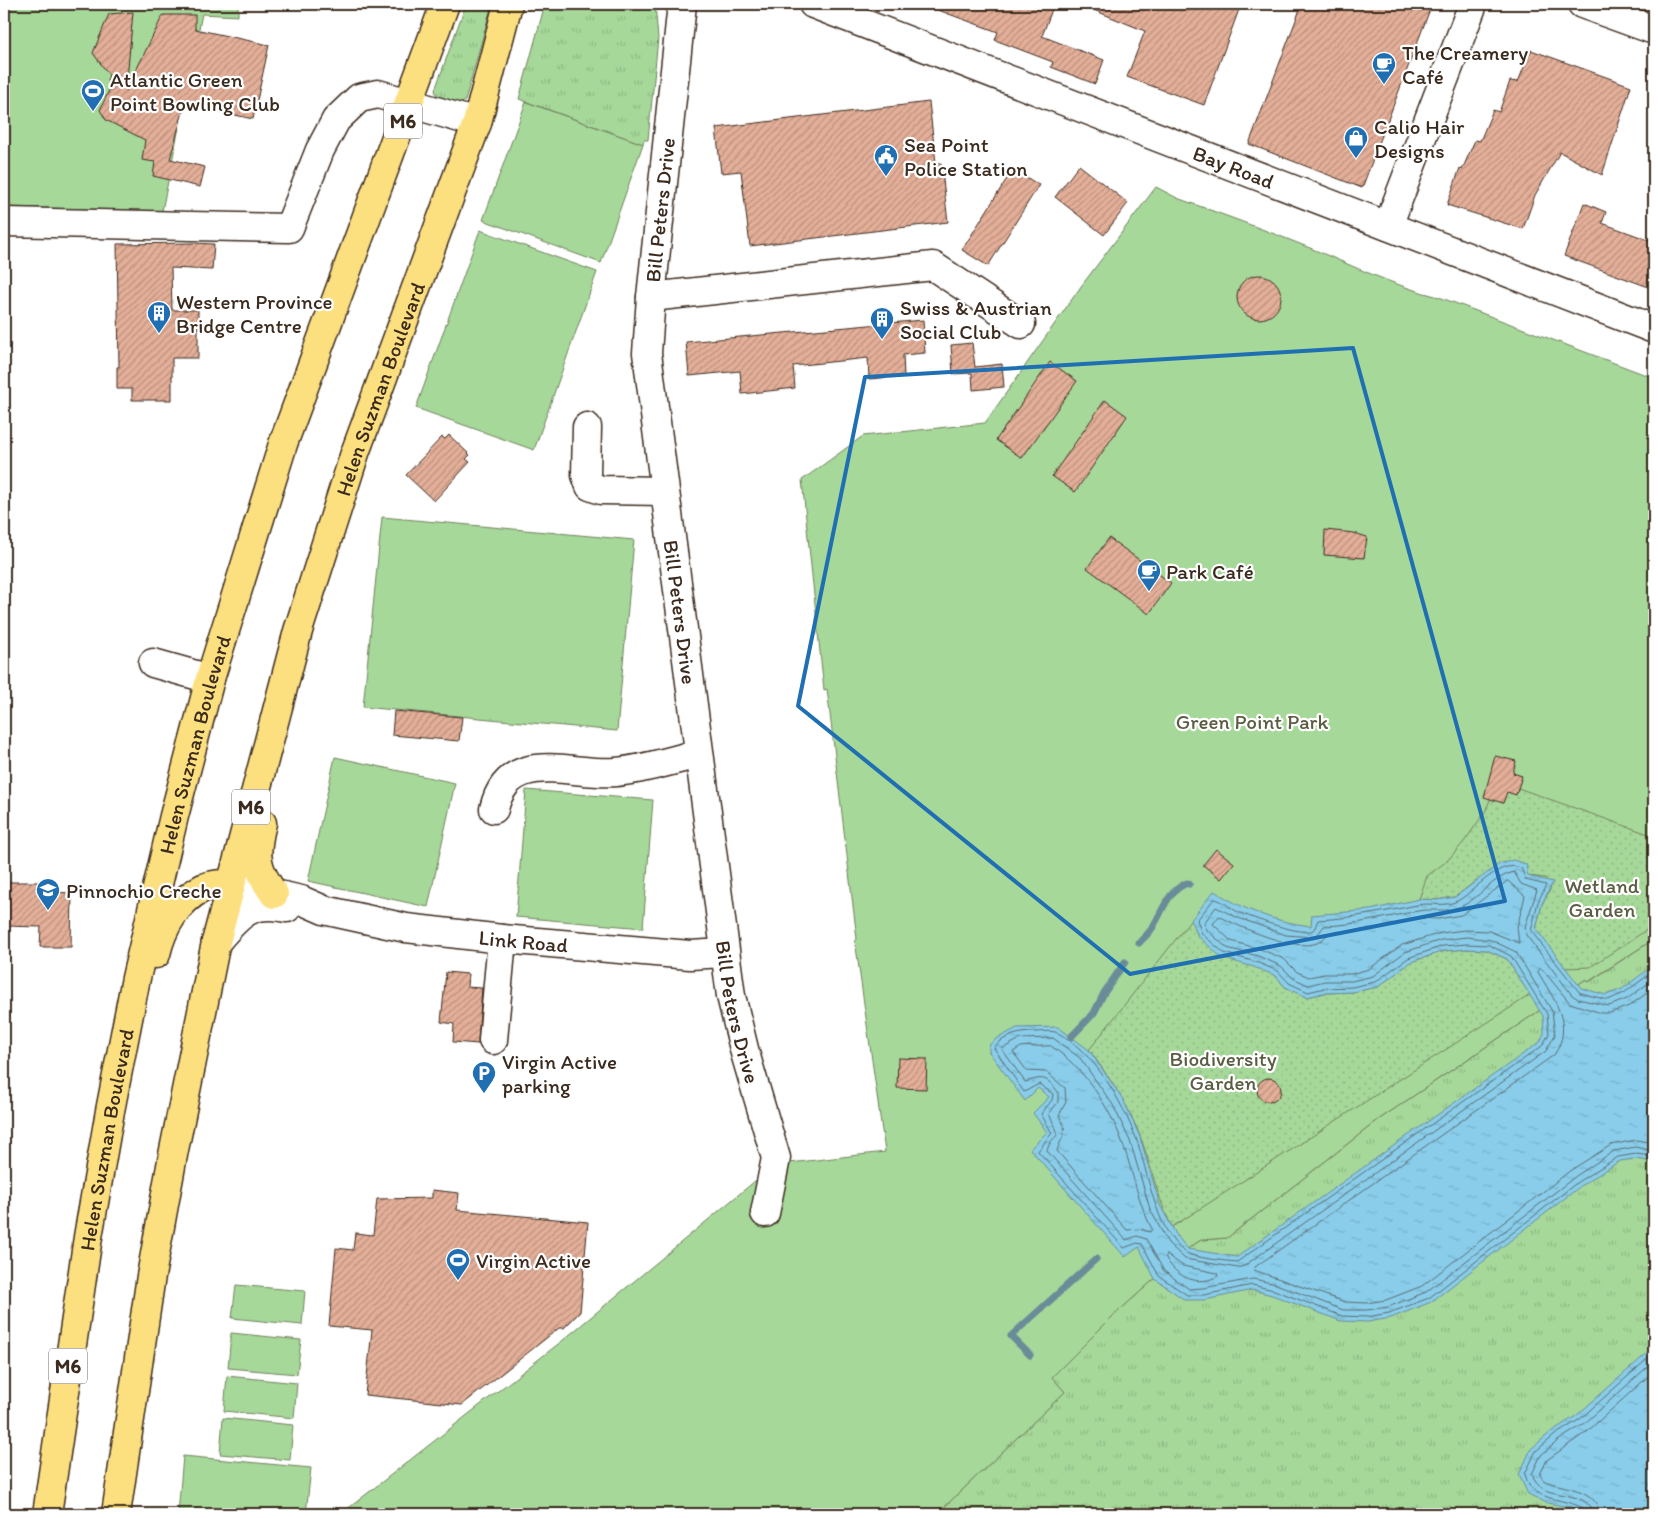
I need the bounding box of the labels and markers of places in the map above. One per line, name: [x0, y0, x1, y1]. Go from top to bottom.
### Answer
place label: The Creamery Café: [1402, 40, 1528, 89]
cafe icon: The Creamery Café: [1371, 51, 1397, 85]
place label: Atlantic Green Point Bowling Club: [110, 67, 280, 116]
sports icon: Atlantic Green Point Bowling Club: [80, 78, 106, 112]
place label: Calio Hair Designs: [1374, 114, 1465, 163]
shop icon: Calio Hair Designs: [1343, 125, 1369, 159]
place label: Sea Point Police Station: [904, 132, 1028, 181]
public building icon: Sea Point Police Station: [873, 143, 899, 177]
place label: Western Province Bridge Centre: [176, 289, 332, 338]
place label: Swiss & Austrian Social Club: [900, 295, 1052, 344]
building icon: Western Province Bridge Centre: [146, 300, 172, 334]
building icon: Swiss & Austrian Social Club: [869, 306, 895, 340]
cafe icon: Park Café: [1136, 558, 1162, 592]
place label: Park Café: [1166, 559, 1254, 584]
school or university icon: Pinnochio Creche: [35, 877, 61, 911]
place label: Pinnochio Creche: [66, 878, 222, 903]
place label: Virgin Active parking: [502, 1049, 617, 1098]
parking icon: Virgin Active parking: [471, 1060, 497, 1094]
sports icon: Virgin Active: [445, 1247, 471, 1281]
place label: Virgin Active: [476, 1248, 591, 1273]

